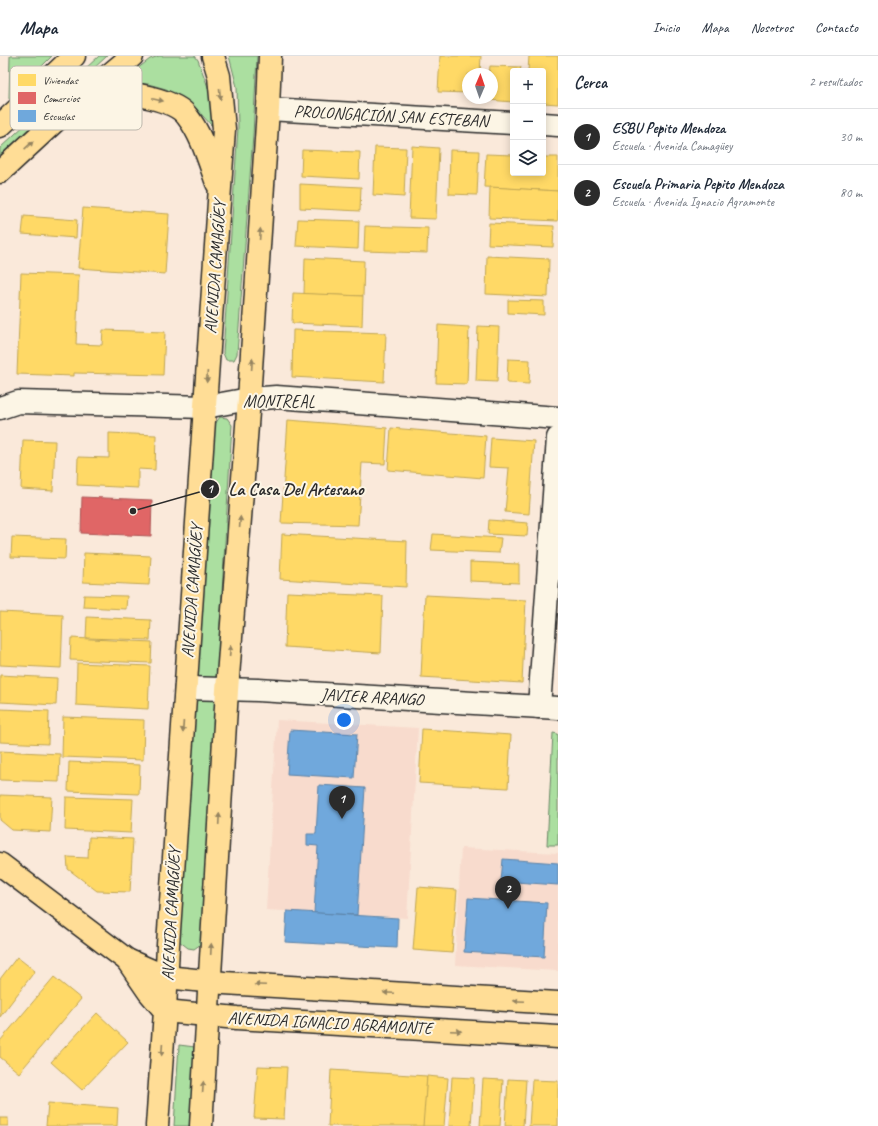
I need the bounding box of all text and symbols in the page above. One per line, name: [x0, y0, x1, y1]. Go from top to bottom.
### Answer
text: Mapa: [20, 16, 57, 40]
text: Inicio: [653, 19, 680, 36]
text: Mapa: [702, 19, 729, 36]
text: Nosotros: [751, 19, 793, 36]
text: Contacto: [815, 19, 858, 36]
legend: [10, 66, 142, 130]
north arrow: [462, 68, 498, 104]
map controls: [510, 68, 546, 176]
button: +: [510, 68, 546, 104]
text: Cerca: [574, 72, 607, 93]
text: Viviendas: [43, 73, 79, 87]
text: 2 resultados: [809, 74, 862, 90]
one-way arrow: [217, 88, 224, 100]
text: Comercios: [43, 91, 81, 105]
one-way arrow: [152, 97, 164, 103]
street label: PROLONGACIÓN SAN ESTEBAN: [293, 99, 492, 132]
button: −: [510, 104, 546, 140]
text: Escuelas: [43, 109, 75, 123]
text: ESBU Pepito Mendoza: [612, 119, 725, 138]
text: 1: [584, 129, 590, 145]
text: 30 m: [840, 129, 862, 145]
text: Escuela · Avenida Camagüey: [612, 138, 732, 154]
button: layers: [510, 140, 546, 176]
one-way arrow: [23, 141, 34, 150]
text: Escuela Primaria Pepito Mendoza: [612, 175, 784, 194]
text: 2: [584, 185, 590, 201]
text: 80 m: [840, 185, 862, 201]
text: Escuela · Avenida Ignacio Agramonte: [612, 194, 774, 210]
street label: AVENIDA CAMAGÜEY: [200, 196, 230, 334]
one-way arrow: [257, 228, 264, 240]
one-way arrow: [248, 358, 255, 370]
one-way arrow: [204, 371, 211, 383]
street label: MONTREAL: [243, 391, 315, 412]
callout: La Casa Del Artesano: [200, 474, 371, 504]
text: La Casa Del Artesano: [229, 478, 365, 500]
text: 1: [207, 481, 214, 497]
one-way arrow: [236, 516, 243, 528]
street label: AVENIDA CAMAGÜEY: [177, 520, 207, 658]
one-way arrow: [226, 645, 233, 657]
street label: JAVIER ARANGO: [319, 684, 425, 710]
your location: [334, 710, 354, 730]
one-way arrow: [179, 721, 186, 733]
pin: 1: [329, 786, 355, 819]
one-way arrow: [216, 813, 223, 825]
street label: AVENIDA CAMAGÜEY: [157, 843, 185, 981]
pin: 2: [495, 876, 521, 909]
one-way arrow: [208, 943, 215, 955]
one-way arrow: [254, 982, 266, 989]
one-way arrow: [382, 990, 395, 996]
one-way arrow: [513, 997, 525, 1004]
street label: AVENIDA IGNACIO AGRAMONTE: [227, 1007, 435, 1039]
one-way arrow: [450, 1027, 462, 1034]
one-way arrow: [159, 1044, 166, 1056]
one-way arrow: [200, 1081, 207, 1093]

